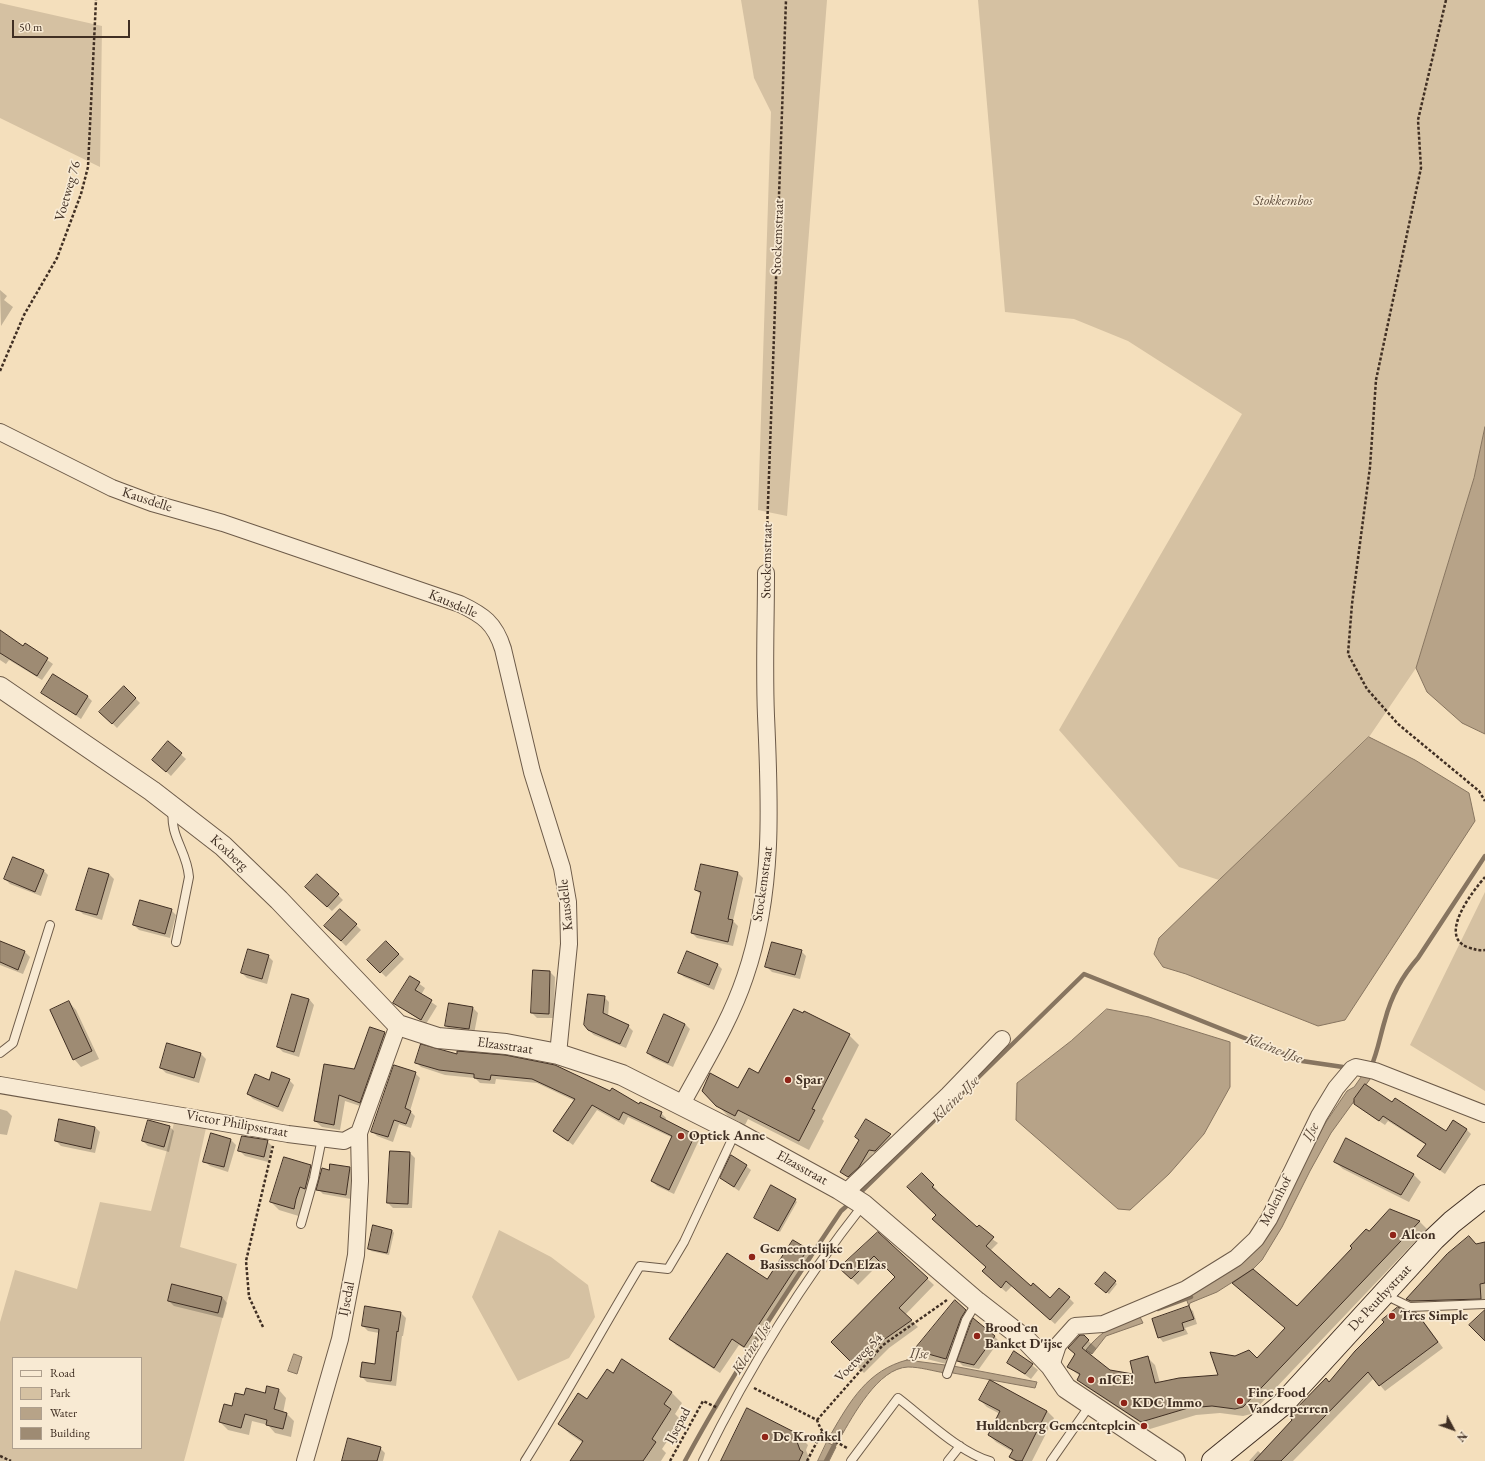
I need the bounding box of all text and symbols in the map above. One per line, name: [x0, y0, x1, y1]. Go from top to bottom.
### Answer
scale bar: [14, 12, 132, 38]
text: 50 m: [19, 19, 42, 35]
street label: Voetweg 76: [51, 159, 85, 223]
park label: Stokkembos: [1253, 193, 1313, 209]
street label: Stockemstraat: [768, 199, 788, 275]
street label: Kausdelle: [120, 484, 174, 516]
street label: Stockemstraat: [758, 523, 776, 599]
street label: Kausdelle: [426, 586, 480, 622]
street label: Koxberg: [206, 832, 252, 874]
street label: Stockemstraat: [749, 845, 777, 923]
street label: Kausdelle: [555, 878, 577, 932]
water label: Kleine IJse: [1243, 1030, 1305, 1068]
street label: Elzasstraat: [476, 1034, 534, 1058]
place label: Spar: [796, 1072, 823, 1088]
water label: Kleine IJse: [928, 1072, 984, 1126]
marker: Spar: [783, 1075, 793, 1085]
street label: Victor Philipsstraat: [185, 1107, 289, 1141]
water label: IJse: [1299, 1119, 1323, 1145]
place label: Optiek Anne: [689, 1128, 765, 1144]
marker: Optiek Anne: [676, 1131, 686, 1141]
street label: Elzasstraat: [774, 1147, 830, 1189]
street label: Molenhof: [1256, 1173, 1296, 1229]
place label: Aleon: [1401, 1227, 1436, 1243]
marker: Aleon: [1388, 1230, 1398, 1240]
place label: Gemeentelijke Basisschool Den Elzas: [760, 1241, 886, 1274]
marker: Gemeentelijke Basisschool Den Elzas: [747, 1252, 757, 1262]
street label: De Peuthystraat: [1345, 1261, 1415, 1335]
street label: IJsedal: [335, 1280, 359, 1318]
place label: Tres Simple: [1400, 1308, 1468, 1324]
marker: Tres Simple: [1387, 1311, 1397, 1321]
water label: Kleine IJse: [728, 1318, 776, 1378]
place label: Brood en Banket D'ijse: [985, 1320, 1062, 1352]
street label: Voetweg 54: [831, 1330, 887, 1386]
marker: Brood en Banket D'ijse: [972, 1331, 982, 1341]
water label: IJse: [909, 1345, 929, 1363]
legend: [12, 1357, 142, 1449]
text: Road: [50, 1365, 75, 1381]
place label: nICE!: [1099, 1372, 1134, 1388]
marker: nICE!: [1086, 1375, 1096, 1385]
text: Park: [50, 1385, 70, 1401]
place label: Fine Food Vanderperren: [1248, 1385, 1328, 1418]
place label: KDC Immo: [1132, 1395, 1202, 1411]
marker: Fine Food Vanderperren: [1235, 1396, 1245, 1406]
marker: KDC Immo: [1119, 1398, 1129, 1408]
text: Water: [50, 1405, 77, 1421]
street label: IJsepad: [661, 1405, 695, 1447]
north arrow: [1433, 1409, 1473, 1449]
place label: Huldenberg Gemeenteplein: [976, 1418, 1136, 1434]
marker: Huldenberg Gemeenteplein: [1139, 1421, 1149, 1431]
text: Building: [50, 1425, 90, 1441]
place label: De Kronkel: [773, 1429, 841, 1445]
text: N: [1454, 1429, 1470, 1445]
marker: De Kronkel: [760, 1432, 770, 1442]

